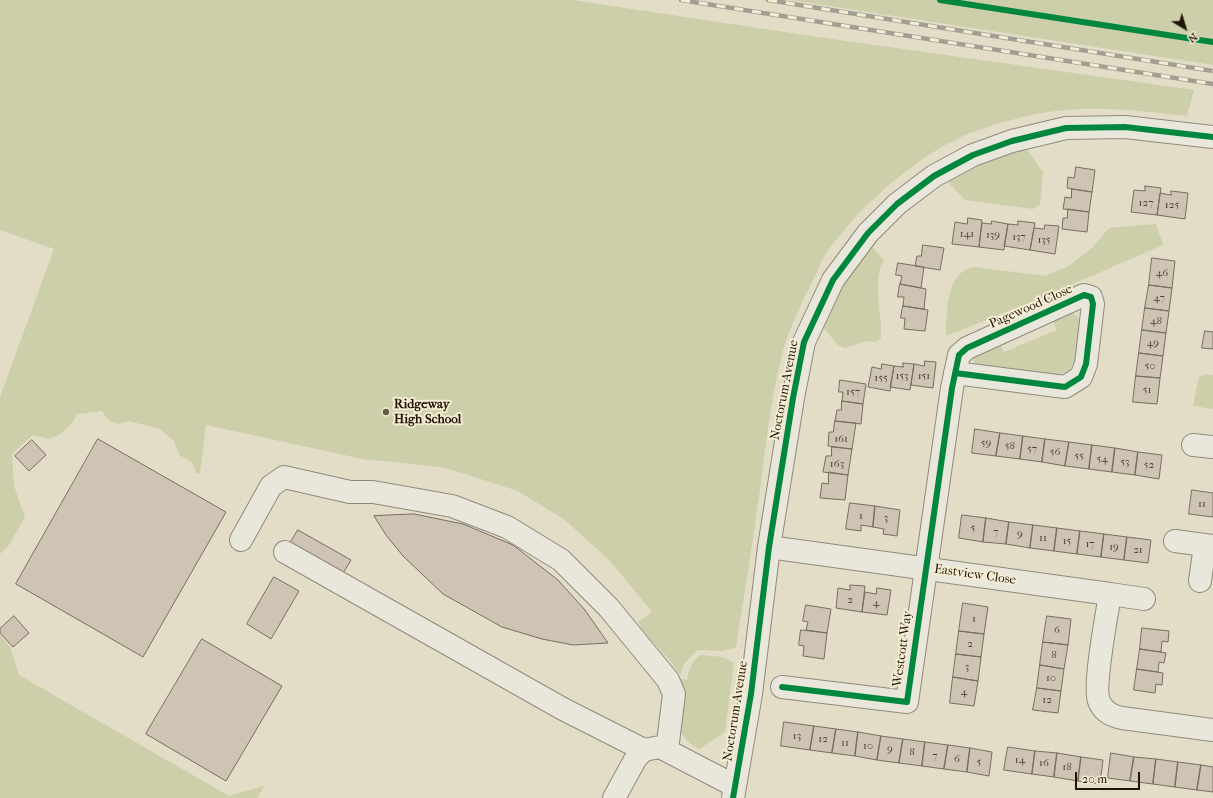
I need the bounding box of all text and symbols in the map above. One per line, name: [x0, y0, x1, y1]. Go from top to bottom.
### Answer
north arrow: [1165, 8, 1205, 48]
text: N: [1185, 30, 1200, 46]
house number: 127: [1139, 196, 1153, 210]
house number: 125: [1165, 198, 1179, 212]
house number: 141: [960, 227, 974, 241]
house number: 139: [986, 228, 1000, 242]
house number: 137: [1012, 230, 1026, 244]
house number: 135: [1037, 233, 1051, 247]
house number: 46: [1156, 266, 1168, 280]
street label: Pagewood Close: [987, 282, 1075, 332]
house number: 47: [1153, 291, 1165, 305]
house number: 48: [1150, 314, 1162, 328]
house number: 49: [1147, 336, 1159, 350]
street label: Noctorum Avenue: [768, 339, 802, 441]
house number: 50: [1145, 359, 1155, 373]
house number: 153: [895, 369, 909, 383]
house number: 151: [918, 369, 930, 383]
house number: 155: [874, 371, 888, 385]
house number: 51: [1143, 383, 1151, 397]
house number: 157: [846, 385, 860, 399]
place label: Ridgeway High School: [394, 397, 461, 428]
marker: Ridgeway High School: [381, 407, 391, 417]
house number: 161: [834, 432, 848, 446]
house number: 59: [981, 436, 991, 450]
house number: 58: [1005, 439, 1015, 453]
house number: 57: [1027, 442, 1037, 456]
house number: 56: [1050, 445, 1060, 459]
house number: 55: [1074, 449, 1084, 463]
house number: 54: [1096, 452, 1108, 466]
house number: 53: [1120, 455, 1130, 469]
house number: 163: [830, 457, 844, 471]
house number: 52: [1144, 458, 1154, 472]
house number: 11: [1198, 497, 1206, 511]
house number: 1: [859, 509, 863, 523]
house number: 3: [884, 511, 888, 525]
house number: 5: [971, 521, 975, 535]
house number: 7: [993, 525, 999, 539]
house number: 9: [1017, 527, 1023, 541]
house number: 11: [1039, 531, 1047, 545]
house number: 15: [1063, 534, 1071, 548]
house number: 17: [1085, 537, 1095, 551]
house number: 19: [1109, 540, 1119, 554]
house number: 21: [1133, 543, 1143, 557]
street label: Eastview Close: [933, 562, 1017, 588]
house number: 2: [847, 593, 853, 607]
house number: 4: [873, 596, 879, 610]
street label: Westcott Way: [890, 610, 916, 688]
house number: 1: [972, 612, 976, 626]
house number: 6: [1054, 623, 1060, 637]
house number: 2: [967, 637, 973, 651]
house number: 8: [1051, 648, 1057, 662]
street label: Noctorum Avenue: [720, 660, 752, 762]
house number: 3: [965, 660, 969, 674]
house number: 10: [1046, 671, 1056, 685]
house number: 4: [961, 685, 967, 699]
house number: 12: [1042, 693, 1052, 707]
house number: 13: [793, 729, 801, 743]
house number: 12: [818, 732, 828, 746]
house number: 11: [841, 736, 849, 750]
house number: 10: [863, 739, 873, 753]
house number: 9: [887, 742, 893, 756]
house number: 8: [909, 745, 915, 759]
house number: 7: [932, 749, 938, 763]
house number: 6: [954, 752, 960, 766]
house number: 14: [1015, 753, 1025, 767]
house number: 5: [977, 755, 981, 769]
house number: 16: [1039, 756, 1049, 770]
house number: 18: [1062, 760, 1072, 774]
scale bar: [1077, 764, 1142, 790]
text: 20 m: [1082, 772, 1107, 786]

